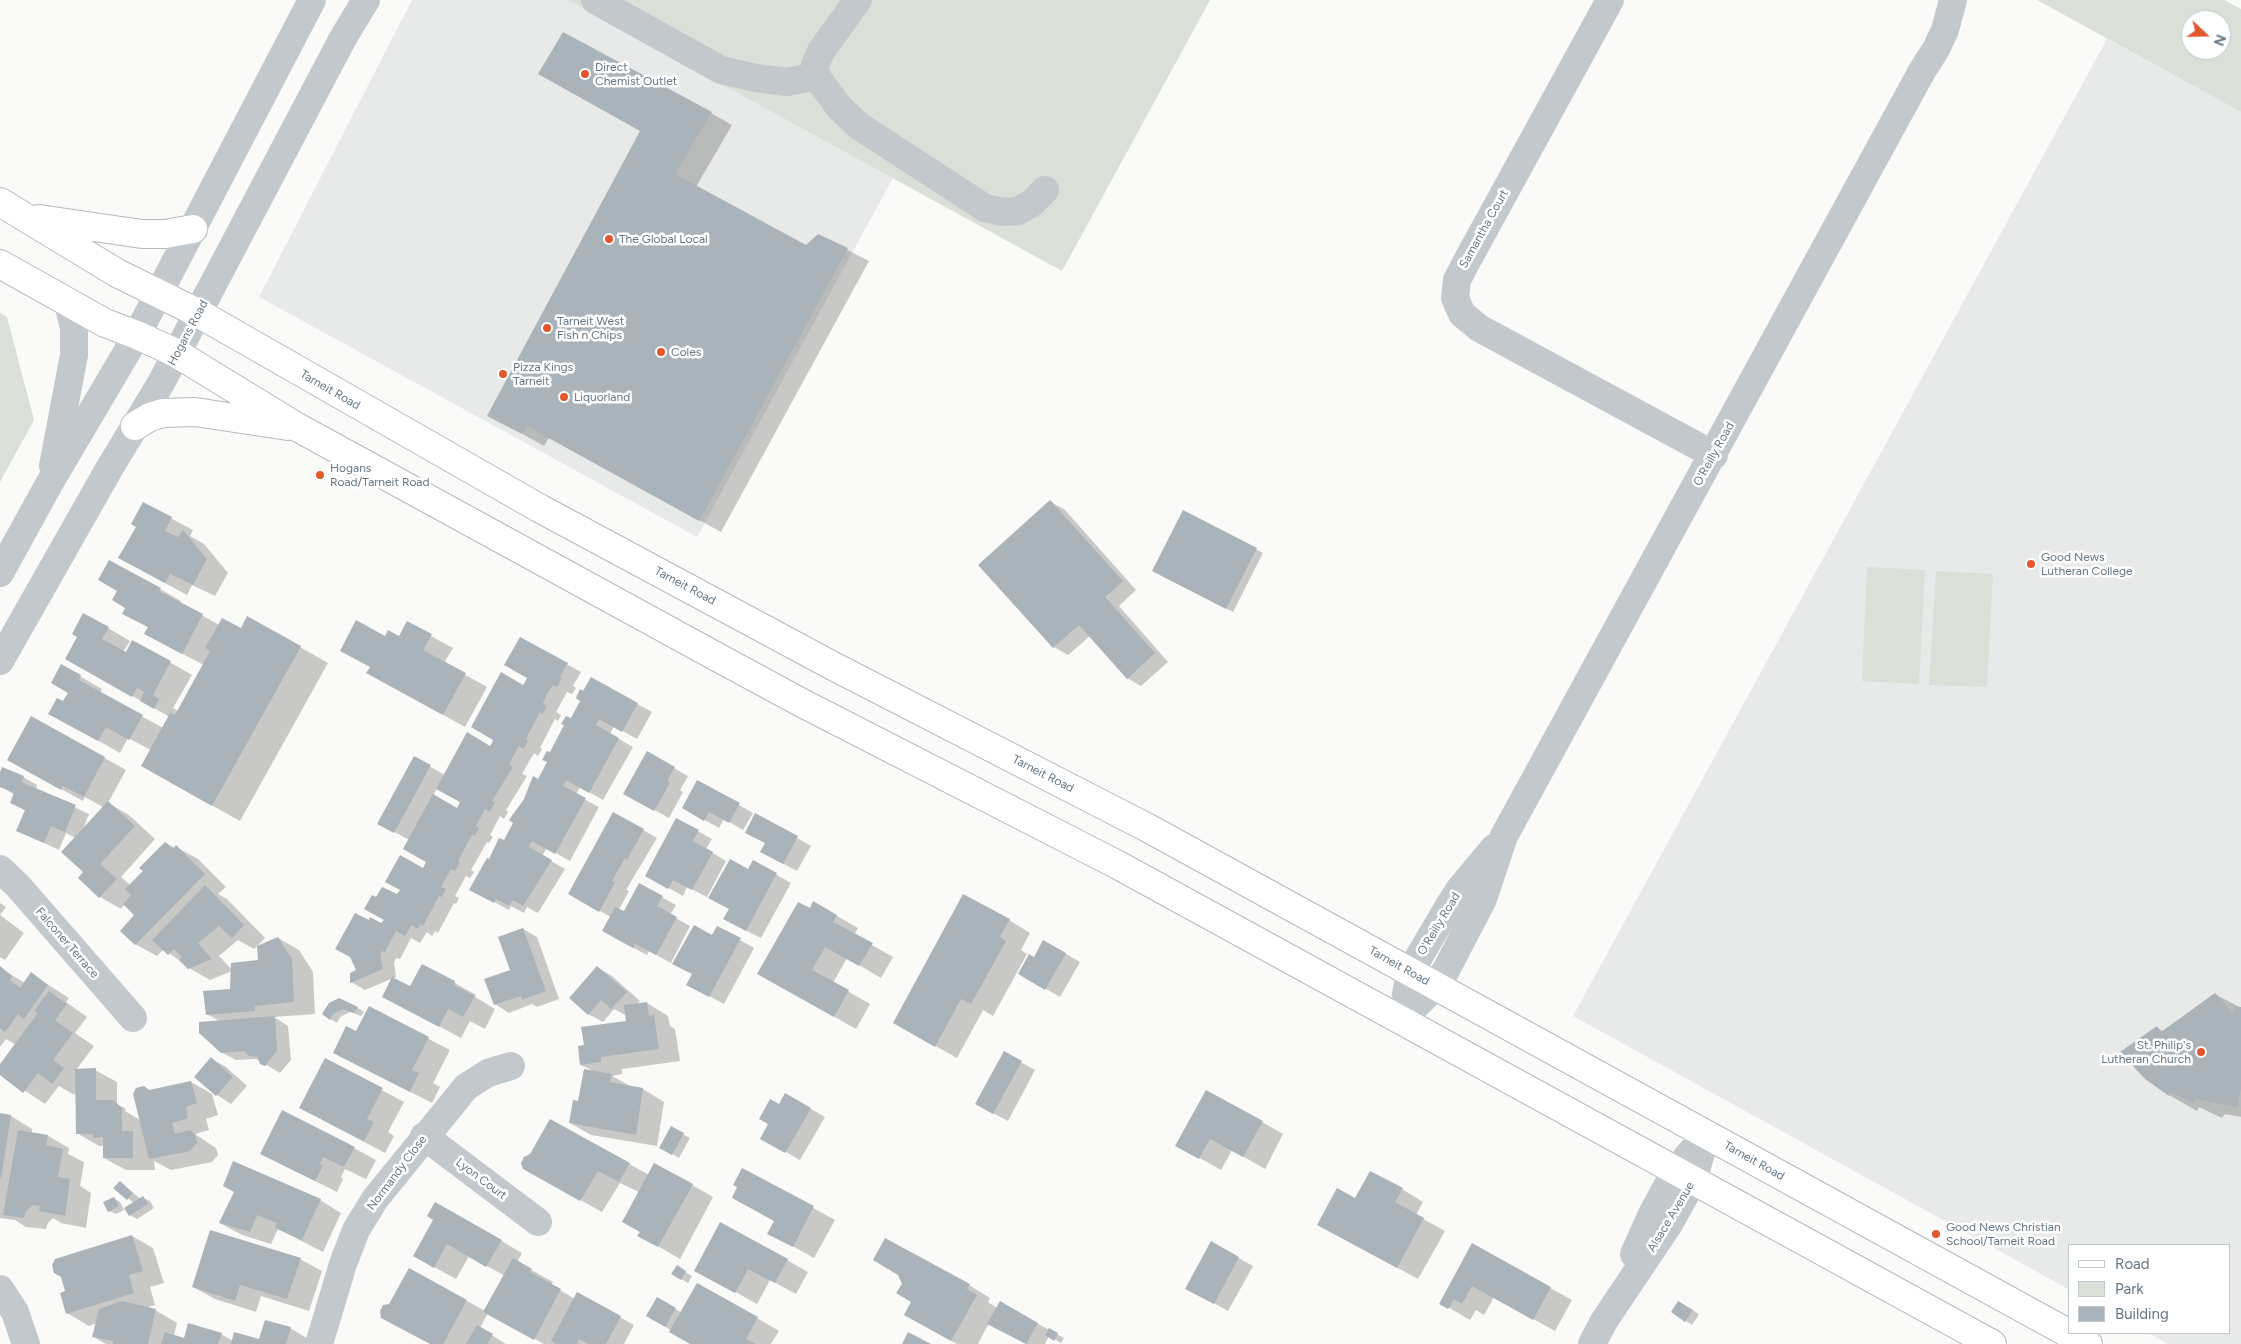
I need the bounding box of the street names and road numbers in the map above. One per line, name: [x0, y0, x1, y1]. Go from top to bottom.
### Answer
street label: Samantha Court: [1456, 187, 1512, 271]
street label: Hogans Road: [165, 298, 211, 368]
street label: Tarneit Road: [297, 367, 363, 413]
street label: O'Reilly Road: [1691, 420, 1737, 488]
street label: Tarneit Road: [652, 564, 718, 608]
street label: Tarneit Road: [1010, 752, 1076, 796]
street label: O'Reilly Road: [1415, 890, 1463, 958]
street label: Falconer Terrace: [32, 905, 102, 981]
street label: Tarneit Road: [1366, 943, 1432, 989]
street label: Normandy Close: [364, 1133, 430, 1213]
street label: Tarneit Road: [1721, 1138, 1787, 1184]
street label: Lyon Court: [453, 1155, 509, 1203]
street label: Alsace Avenue: [1644, 1179, 1698, 1255]

